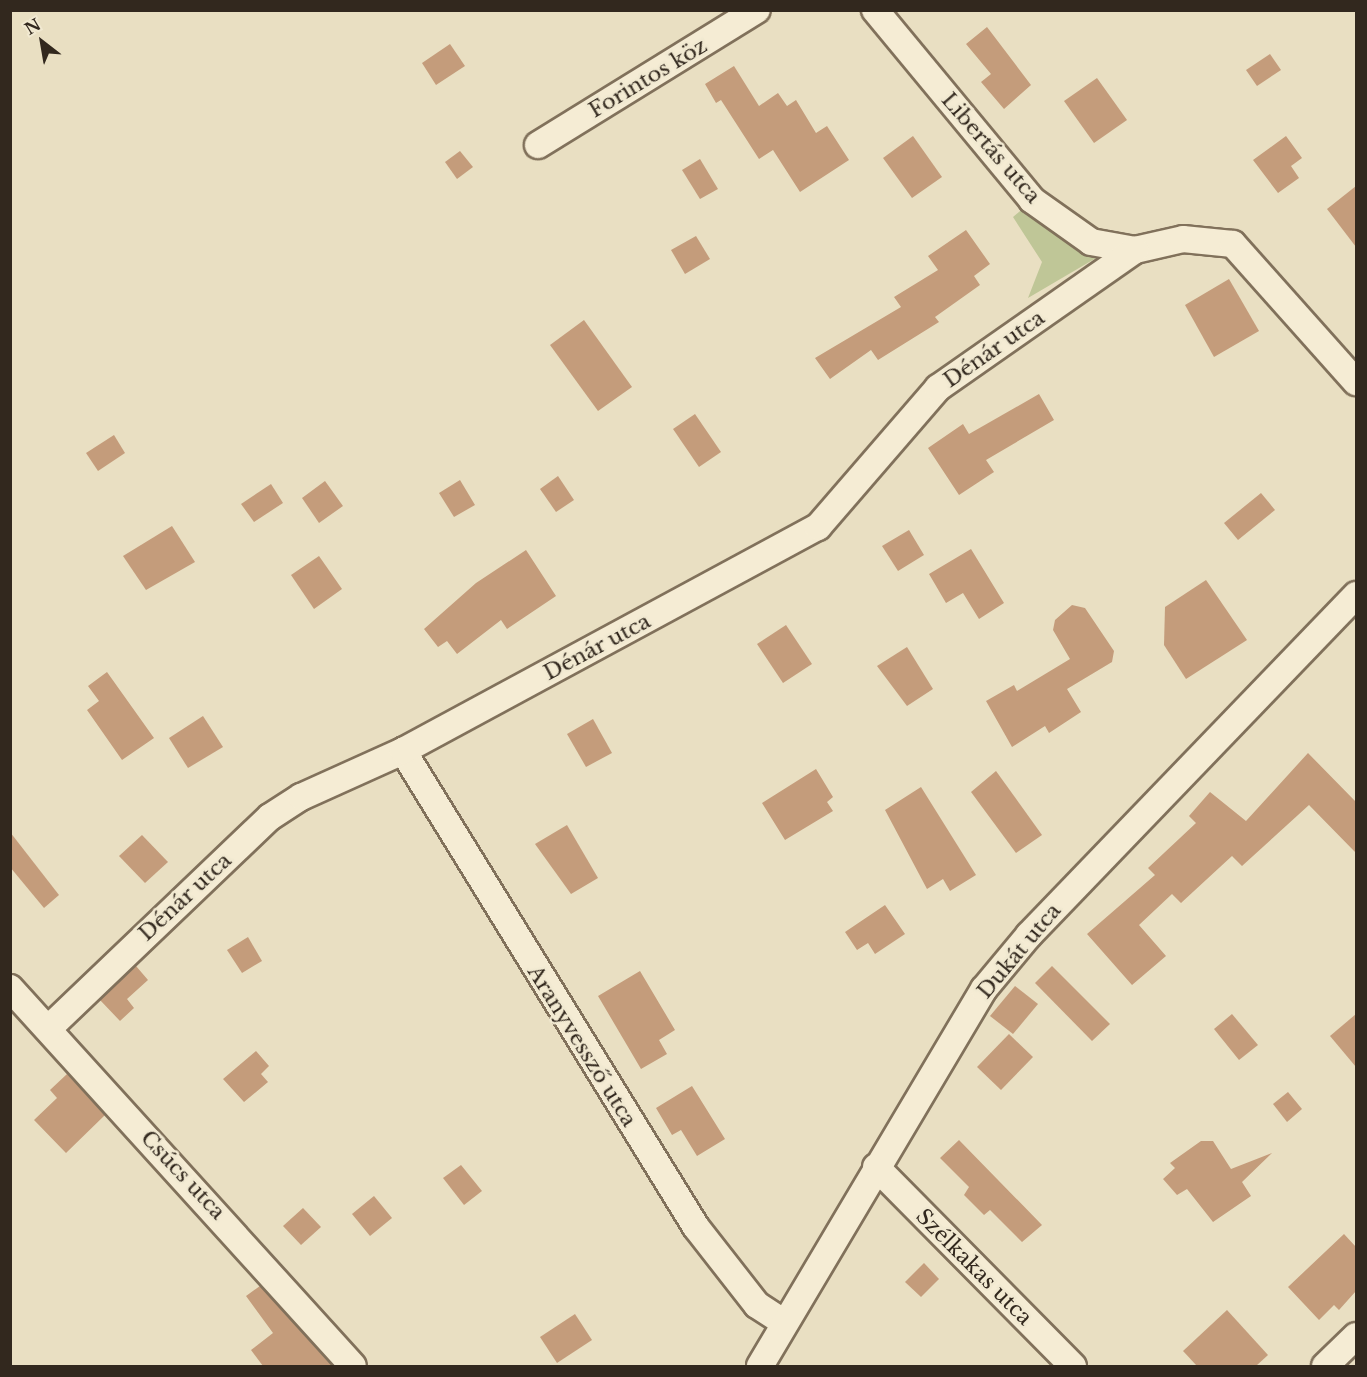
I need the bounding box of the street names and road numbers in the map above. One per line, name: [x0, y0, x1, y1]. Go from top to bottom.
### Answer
street label: Forintos köz: [584, 33, 712, 123]
street label: Libertás utca: [936, 88, 1046, 208]
street label: Dénár utca: [939, 305, 1049, 393]
street label: Dénár utca: [539, 608, 655, 686]
street label: Dénár utca: [133, 848, 237, 946]
street label: Dukát utca: [972, 898, 1066, 1004]
street label: Aranyvessző utca: [522, 961, 642, 1131]
street label: Csúcs utca: [136, 1125, 230, 1225]
street label: Szélkakas utca: [911, 1204, 1037, 1330]

